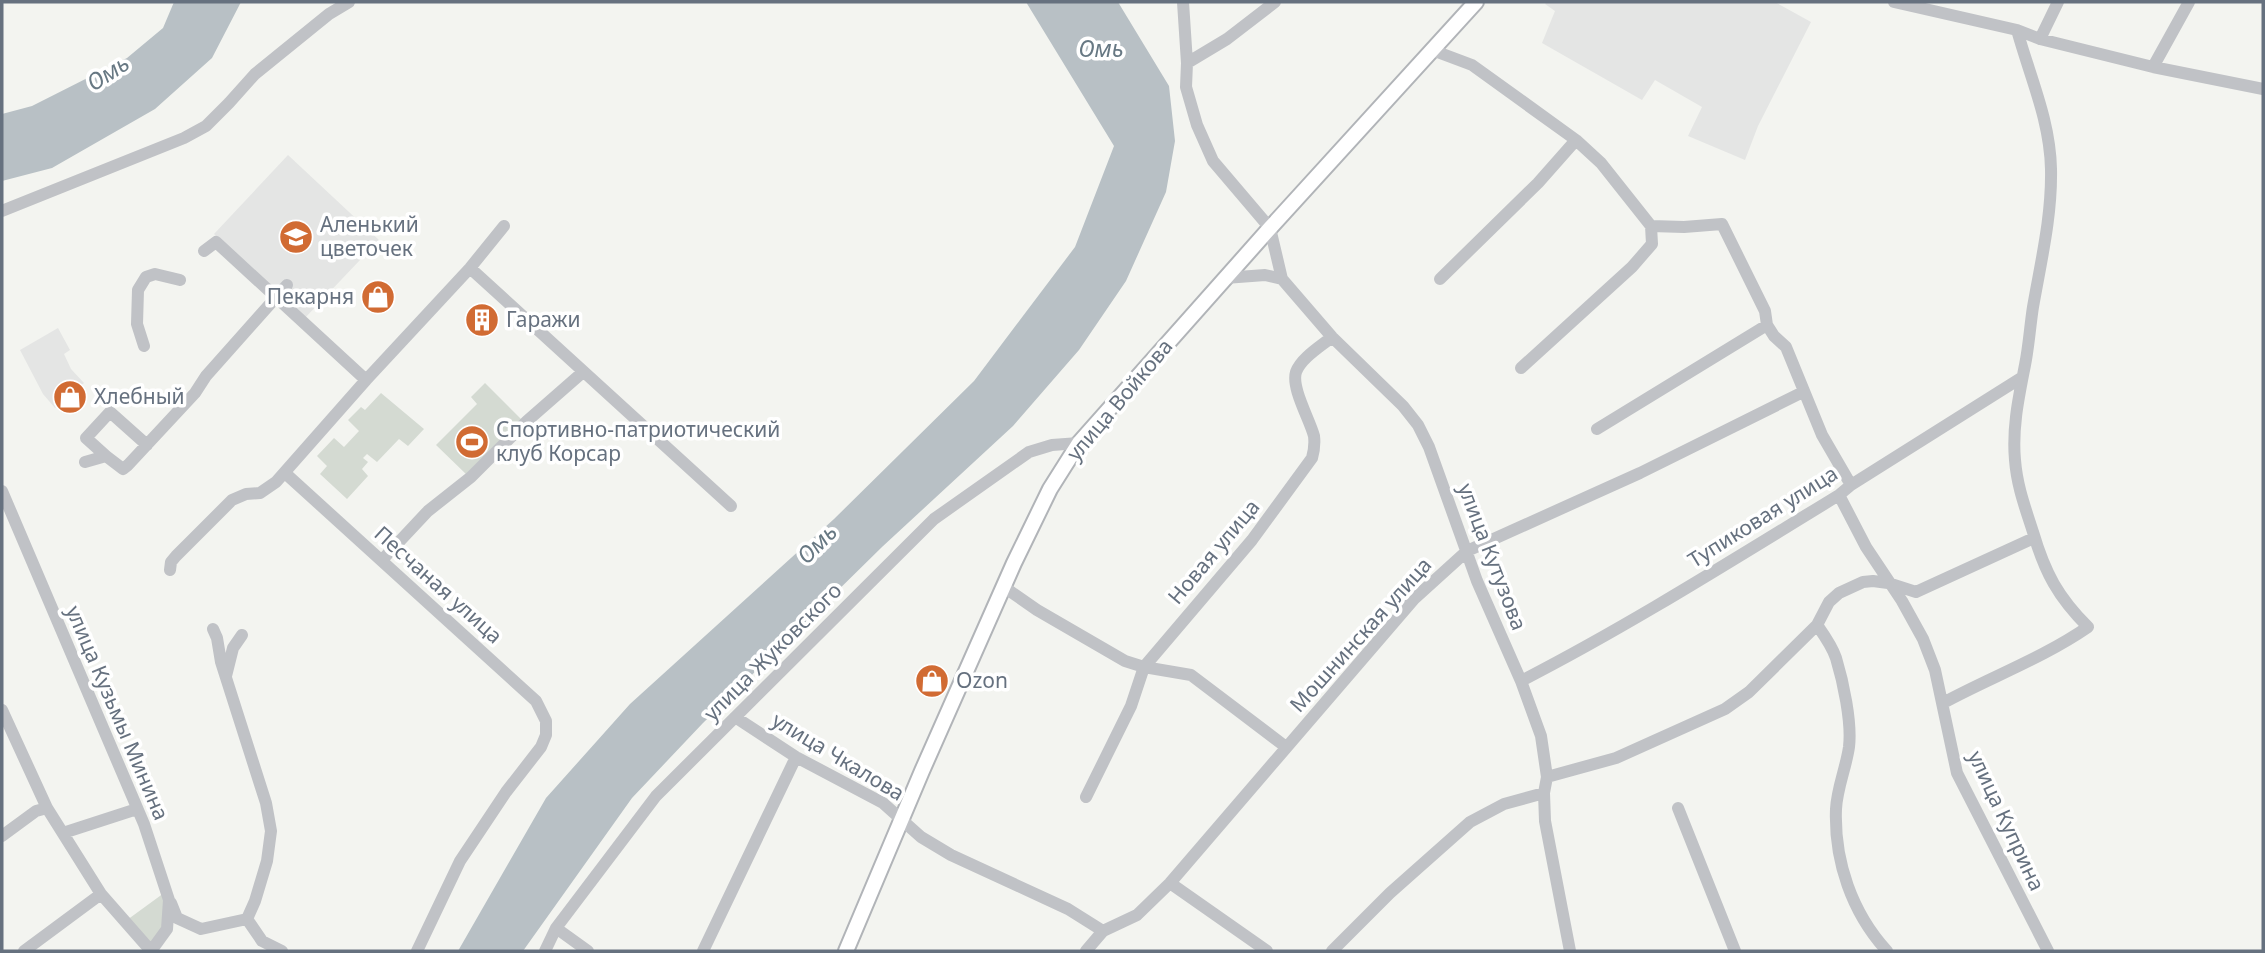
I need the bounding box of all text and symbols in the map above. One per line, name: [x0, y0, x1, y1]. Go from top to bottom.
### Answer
water label: Омь: [1079, 32, 1123, 64]
water label: Омь: [80, 46, 135, 98]
place label: Аленький цветочек: [320, 210, 419, 262]
school or university icon: Аленький цветочек: [277, 218, 315, 256]
shop icon: Пекарня: [359, 278, 397, 316]
place label: Пекарня: [267, 282, 354, 310]
building icon: Гаражи: [463, 301, 501, 339]
place label: Гаражи: [506, 305, 581, 333]
street label: улица Войкова: [1060, 333, 1178, 466]
shop icon: Хлебный: [51, 378, 89, 416]
place label: Хлебный: [94, 382, 185, 410]
place label: Спортивно-патриотический клуб Корсар: [496, 415, 780, 467]
sports icon: Спортивно-патриотический клуб Корсар: [453, 423, 491, 461]
street label: Тупиковая улица: [1682, 459, 1843, 573]
street label: улица Кутузова: [1452, 479, 1534, 634]
street label: Новая улица: [1161, 493, 1265, 610]
water label: Омь: [789, 516, 844, 571]
street label: Песчаная улица: [369, 519, 509, 649]
street label: Мошнинская улица: [1283, 551, 1437, 718]
street label: улица Жуковского: [697, 576, 847, 726]
street label: улица Кузьмы Минина: [60, 601, 176, 824]
shop icon: Ozon: [913, 662, 951, 700]
place label: Ozon: [956, 666, 1008, 694]
street label: улица Чкалова: [767, 706, 910, 807]
street label: улица Куприна: [1962, 746, 2052, 895]

